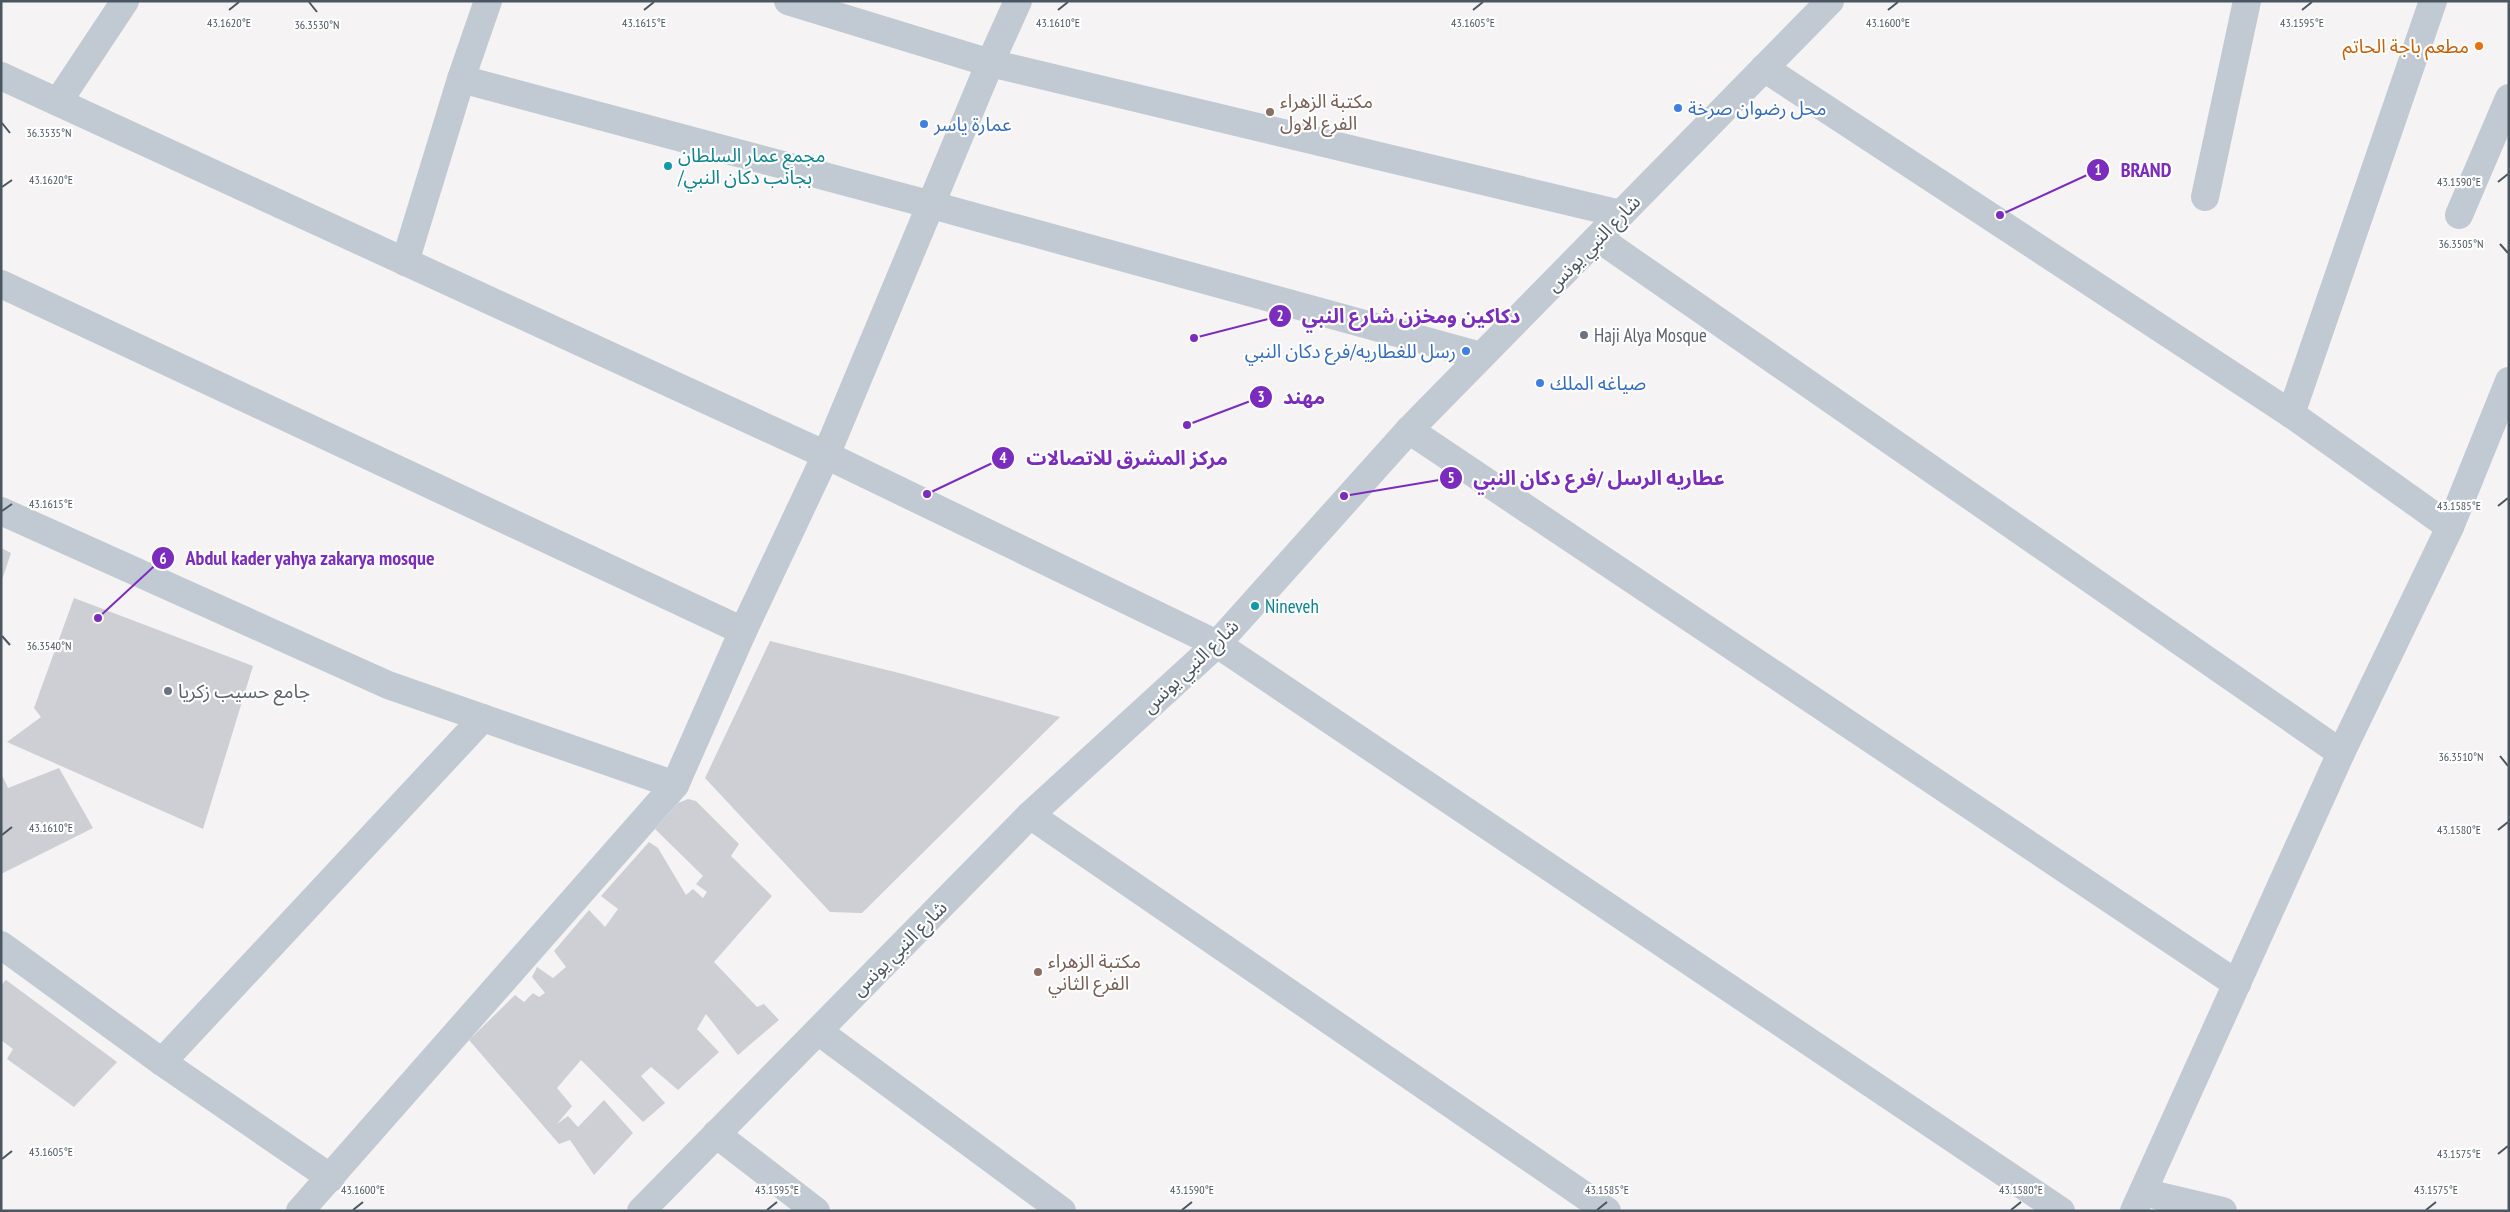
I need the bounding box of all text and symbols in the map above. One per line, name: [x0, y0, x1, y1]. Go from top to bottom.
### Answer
text: 43.1620°E: [207, 15, 251, 30]
text: 43.1615°E: [622, 15, 666, 30]
text: 43.1610°E: [1036, 15, 1080, 30]
text: 43.1605°E: [1451, 15, 1495, 30]
text: 43.1600°E: [1866, 15, 1910, 30]
text: 43.1595°E: [2280, 15, 2324, 30]
text: 36.3530°N: [294, 17, 340, 32]
place label: مطعم باجة الحاتم: [2342, 34, 2469, 61]
marker: مطعم باجة الحاتم: [2473, 40, 2485, 52]
place label: مكتبة الزهراء الفرع الاول: [1280, 89, 1373, 137]
place label: محل رضوان صرخة: [1688, 96, 1826, 120]
marker: محل رضوان صرخة: [1672, 102, 1684, 114]
marker: مكتبة الزهراء الفرع الاول: [1264, 106, 1276, 118]
place label: عمارة ياسر: [933, 112, 1012, 136]
marker: عمارة ياسر: [918, 118, 930, 130]
text: 36.3535°N: [26, 125, 72, 140]
place label: مجمع عمار السلطان /بجانب دكان النبي: [677, 143, 826, 192]
callout: BRAND: [2086, 152, 2182, 187]
text: BRAND: [2121, 157, 2172, 183]
marker: مجمع عمار السلطان /بجانب دكان النبي: [662, 160, 674, 172]
text: 1: [2094, 160, 2102, 179]
text: 43.1620°E: [29, 172, 73, 187]
text: 43.1590°E: [2437, 174, 2481, 189]
street label: شارع النبي يونس: [1541, 190, 1648, 299]
text: 36.3505°N: [2438, 236, 2484, 251]
callout: دكاكين ومخزن شارع النبي: [1267, 298, 1531, 333]
text: دكاكين ومخزن شارع النبي: [1302, 303, 1520, 333]
text: 2: [1276, 306, 1284, 325]
place label: Haji Alya Mosque: [1594, 323, 1707, 347]
marker: Haji Alya Mosque: [1578, 329, 1590, 341]
place label: رسل للغطاريه/فرع دكان النبي: [1245, 339, 1456, 366]
marker: رسل للغطاريه/فرع دكان النبي: [1460, 345, 1472, 357]
place label: صياغه الملك: [1550, 371, 1646, 395]
marker: صياغه الملك: [1534, 377, 1546, 389]
callout: مهند: [1248, 379, 1336, 414]
text: مهند: [1283, 384, 1325, 410]
text: 3: [1257, 387, 1265, 406]
callout: مركز المشرق للاتصالات: [991, 441, 1238, 476]
text: مركز المشرق للاتصالات: [1026, 445, 1228, 471]
text: 4: [999, 448, 1007, 467]
callout: عطاريه الرسل /فرع دكان النبي: [1438, 460, 1735, 495]
text: عطاريه الرسل /فرع دكان النبي: [1473, 465, 1725, 495]
text: 5: [1447, 468, 1455, 487]
text: 43.1615°E: [29, 496, 73, 511]
text: 43.1585°E: [2437, 498, 2481, 513]
callout: Abdul kader yahya zakarya mosque: [150, 541, 444, 576]
text: Abdul kader yahya zakarya mosque: [185, 545, 434, 571]
text: 6: [159, 549, 167, 568]
place label: Nineveh: [1265, 594, 1319, 618]
marker: Nineveh: [1249, 600, 1261, 612]
street label: شارع النبي يونس: [1137, 614, 1246, 721]
text: 36.3540°N: [26, 638, 72, 653]
place label: جامع حسيب زكريا: [178, 679, 310, 706]
marker: جامع حسيب زكريا: [162, 685, 174, 697]
text: 36.3510°N: [2438, 749, 2484, 764]
text: 43.1610°E: [29, 820, 73, 835]
text: 43.1580°E: [2437, 822, 2481, 837]
street label: شارع النبي يونس: [846, 895, 954, 1003]
place label: مكتبة الزهراء الفرع الثاني: [1048, 949, 1141, 998]
marker: مكتبة الزهراء الفرع الثاني: [1032, 966, 1044, 978]
text: 43.1605°E: [29, 1144, 73, 1159]
text: 43.1575°E: [2437, 1146, 2481, 1161]
text: 43.1600°E: [341, 1182, 385, 1197]
text: 43.1595°E: [755, 1182, 799, 1197]
text: 43.1590°E: [1170, 1182, 1214, 1197]
text: 43.1585°E: [1585, 1182, 1629, 1197]
text: 43.1580°E: [1999, 1182, 2043, 1197]
text: 43.1575°E: [2414, 1182, 2458, 1197]

